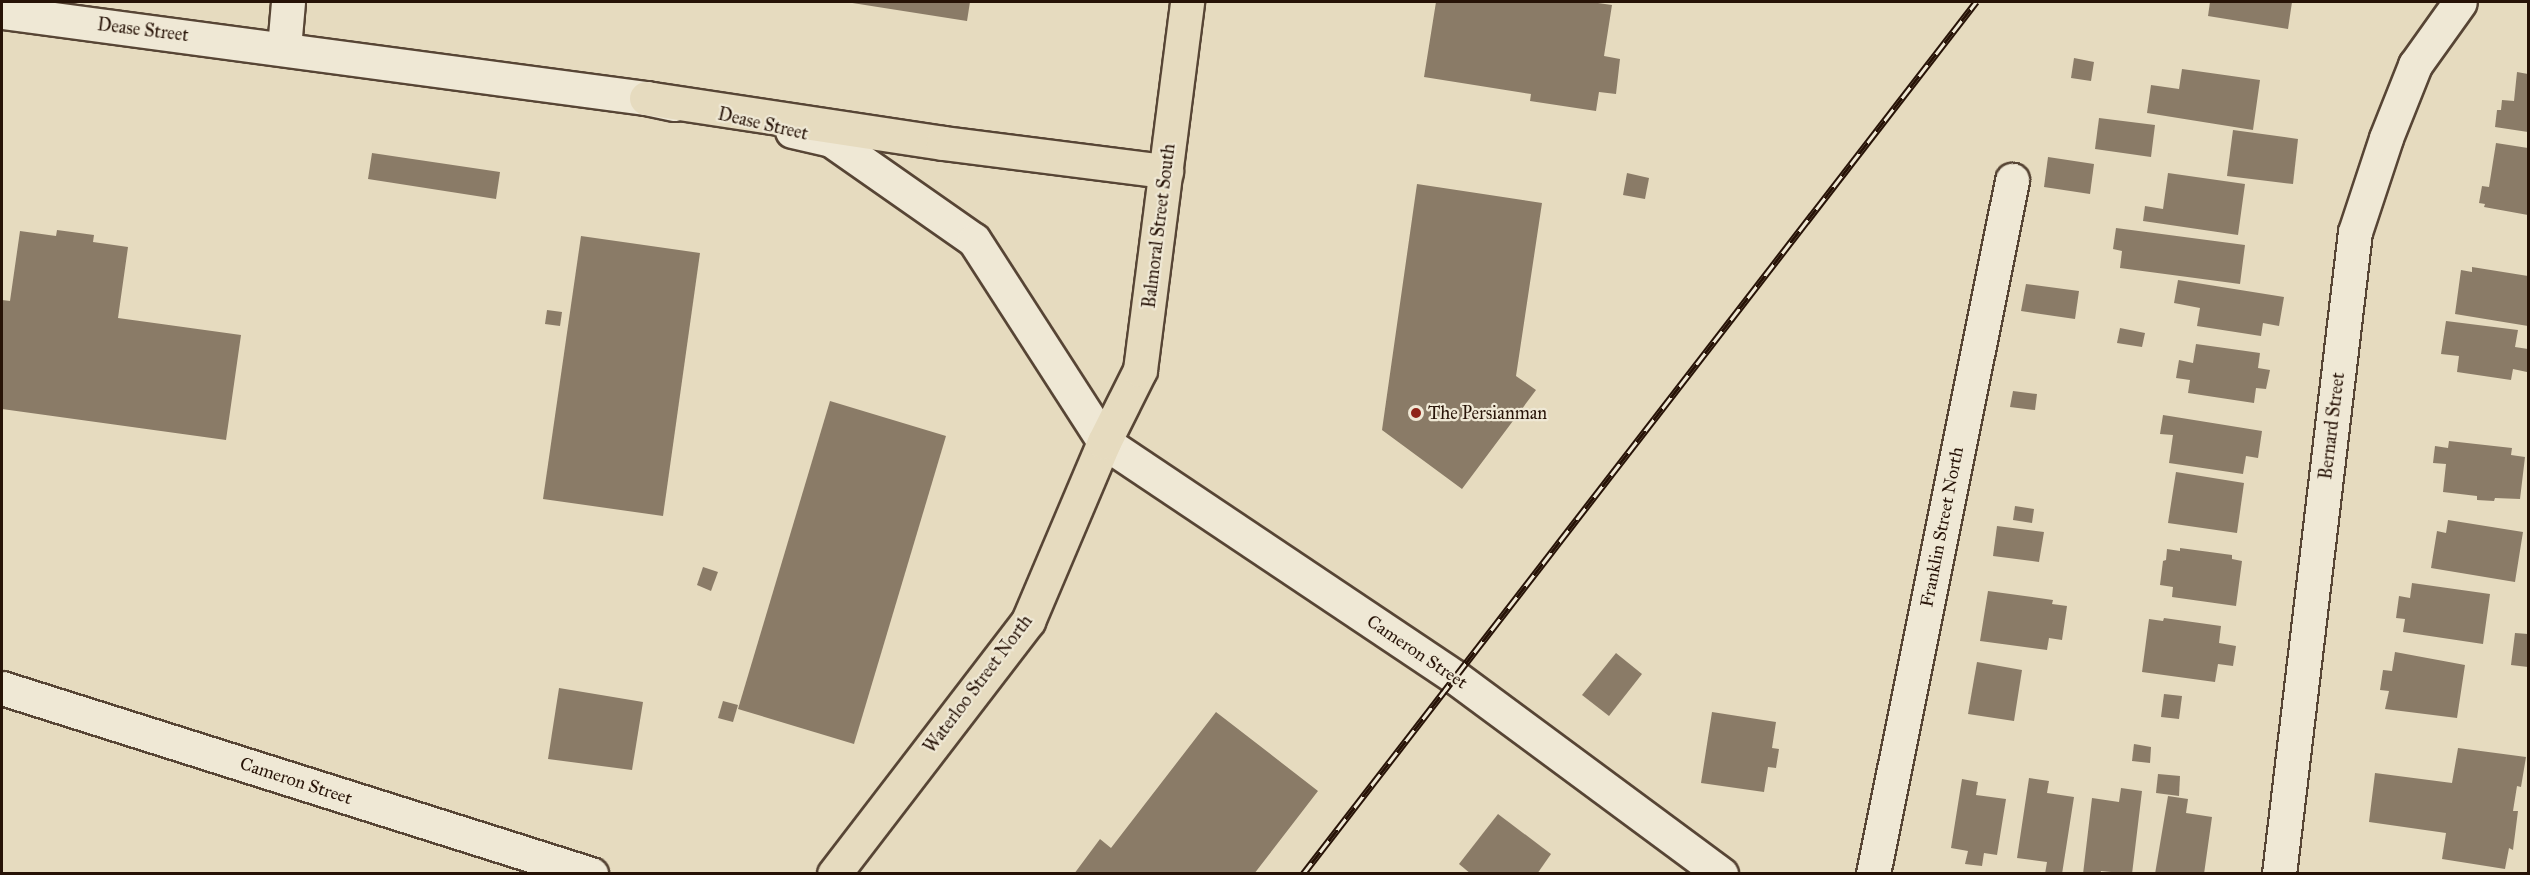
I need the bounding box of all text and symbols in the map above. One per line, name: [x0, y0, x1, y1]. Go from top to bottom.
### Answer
street label: Dease Street: [96, 14, 190, 46]
street label: Dease Street: [716, 103, 810, 145]
street label: Balmoral Street South: [1138, 142, 1180, 310]
street label: Bernard Street: [2315, 371, 2349, 481]
place label: The Persianman: [1428, 402, 1547, 424]
marker: The Persianman: [1409, 406, 1423, 420]
street label: Franklin Street North: [1916, 445, 1968, 609]
street label: Cameron Street: [1363, 610, 1471, 694]
street label: Waterloo Street North: [919, 611, 1037, 757]
street label: Cameron Street: [237, 753, 355, 809]

